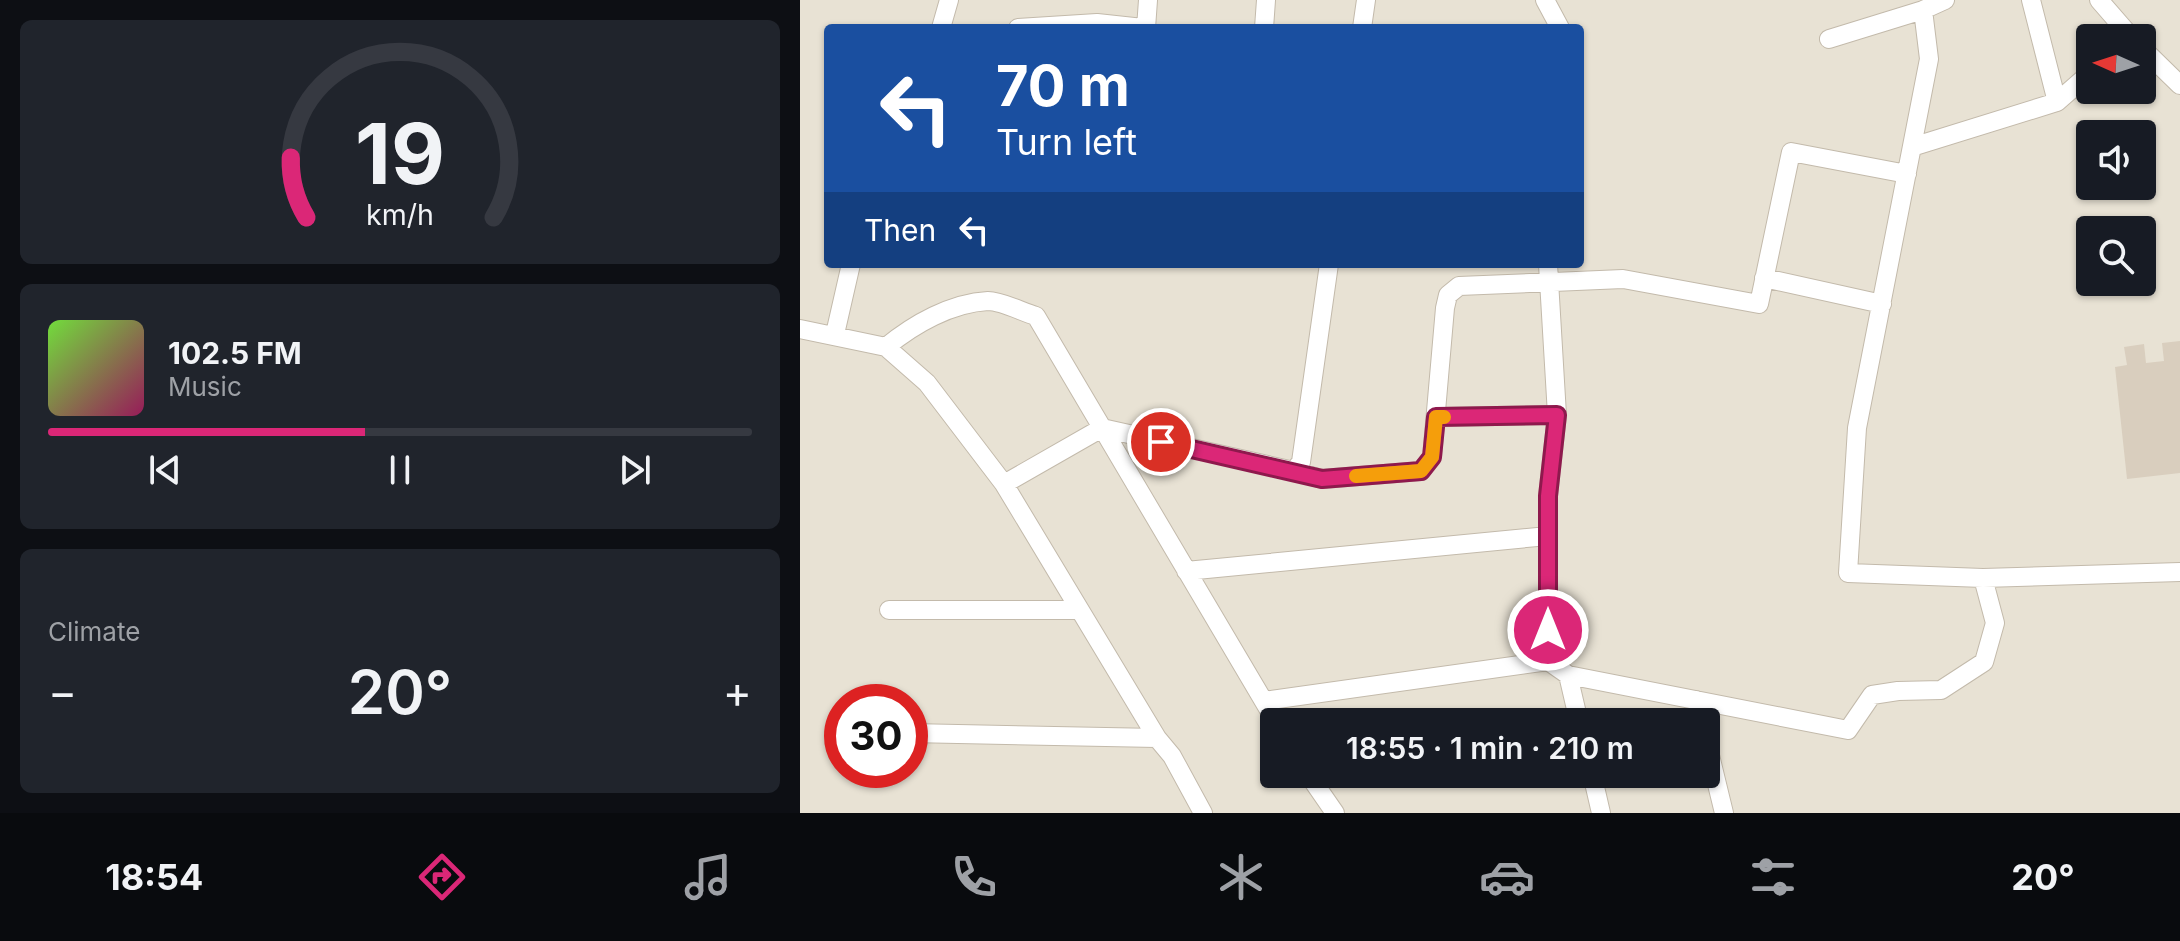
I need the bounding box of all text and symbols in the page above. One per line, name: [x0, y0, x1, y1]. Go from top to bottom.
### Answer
north arrow: [2076, 24, 2156, 104]
map controls: [2076, 24, 2156, 296]
text: 70 m: [996, 52, 1130, 120]
icon: left: [864, 56, 968, 160]
text: 19: [355, 103, 445, 204]
text: Turn left: [996, 120, 1137, 164]
button: sound: [2076, 120, 2156, 200]
text: km/h: [366, 197, 434, 232]
icon: left: [952, 208, 996, 252]
text: Then: [864, 212, 936, 248]
button: search: [2076, 216, 2156, 296]
text: 102.5 FM: [168, 335, 302, 371]
text: Music: [168, 371, 242, 402]
pin: [1127, 408, 1195, 476]
icon: arrive: [1139, 420, 1183, 464]
icon: previous: [143, 448, 187, 492]
icon: pause: [378, 448, 422, 492]
icon: next: [613, 448, 657, 492]
position arrow: [1506, 588, 1590, 672]
text: Climate: [48, 616, 140, 647]
text: 20°: [348, 656, 452, 728]
text: −: [48, 665, 77, 719]
text: +: [723, 665, 752, 719]
speed limit sign: 30: [824, 684, 928, 788]
text: 18:55 · 1 min · 210 m: [1346, 730, 1634, 766]
icon: directions: [414, 849, 470, 905]
icon: music: [680, 849, 736, 905]
icon: phone: [946, 849, 1002, 905]
icon: climate: [1213, 849, 1269, 905]
icon: car: [1479, 849, 1535, 905]
icon: filters: [1745, 849, 1801, 905]
text: 18:54: [105, 855, 203, 899]
text: 20°: [2011, 855, 2075, 899]

